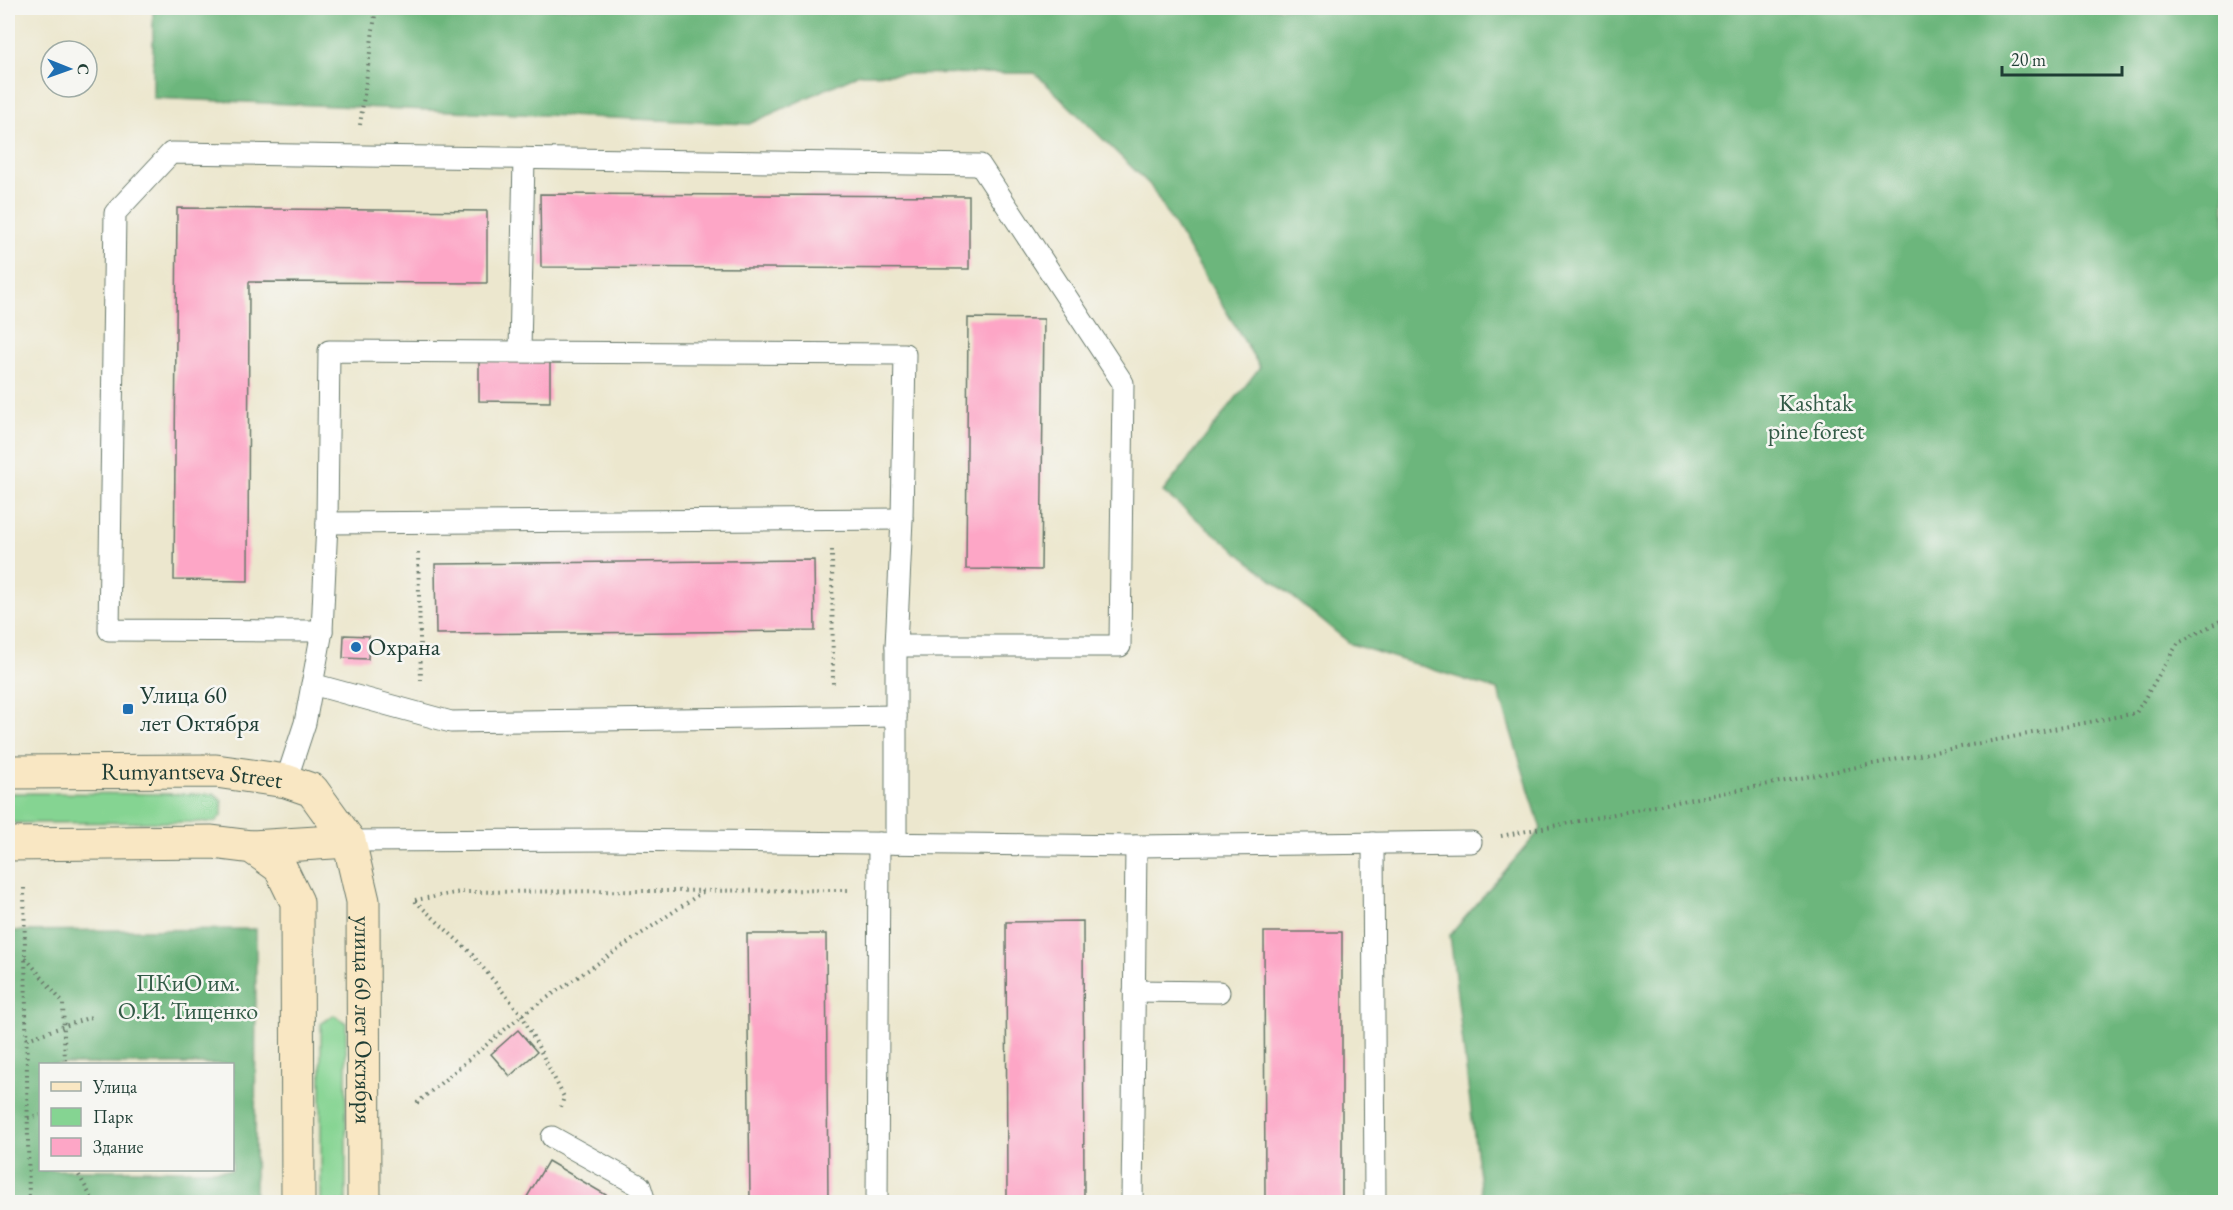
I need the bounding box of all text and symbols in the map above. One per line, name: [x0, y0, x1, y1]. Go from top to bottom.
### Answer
north arrow: [39, 39, 99, 99]
scale bar: [2002, 39, 2122, 77]
text: 20 m: [2011, 48, 2046, 71]
text: С: [73, 63, 94, 75]
park label: Kashtak pine forest: [1768, 387, 1865, 446]
place label: Охрана: [368, 631, 441, 662]
marker: Охрана: [349, 640, 363, 654]
place label: Улица 60 лет Октября: [139, 679, 260, 738]
marker: Улица 60 лет Октября: [121, 702, 135, 716]
street label: Rumyantseva Street: [101, 755, 285, 795]
street label: улица 60 лет Октября: [348, 916, 380, 1125]
park label: ПКиО им. О.И. Тищенко: [118, 967, 258, 1026]
legend: [39, 1063, 234, 1171]
text: Улица: [92, 1075, 138, 1098]
text: Парк: [93, 1105, 133, 1128]
text: Здание: [93, 1135, 143, 1158]

